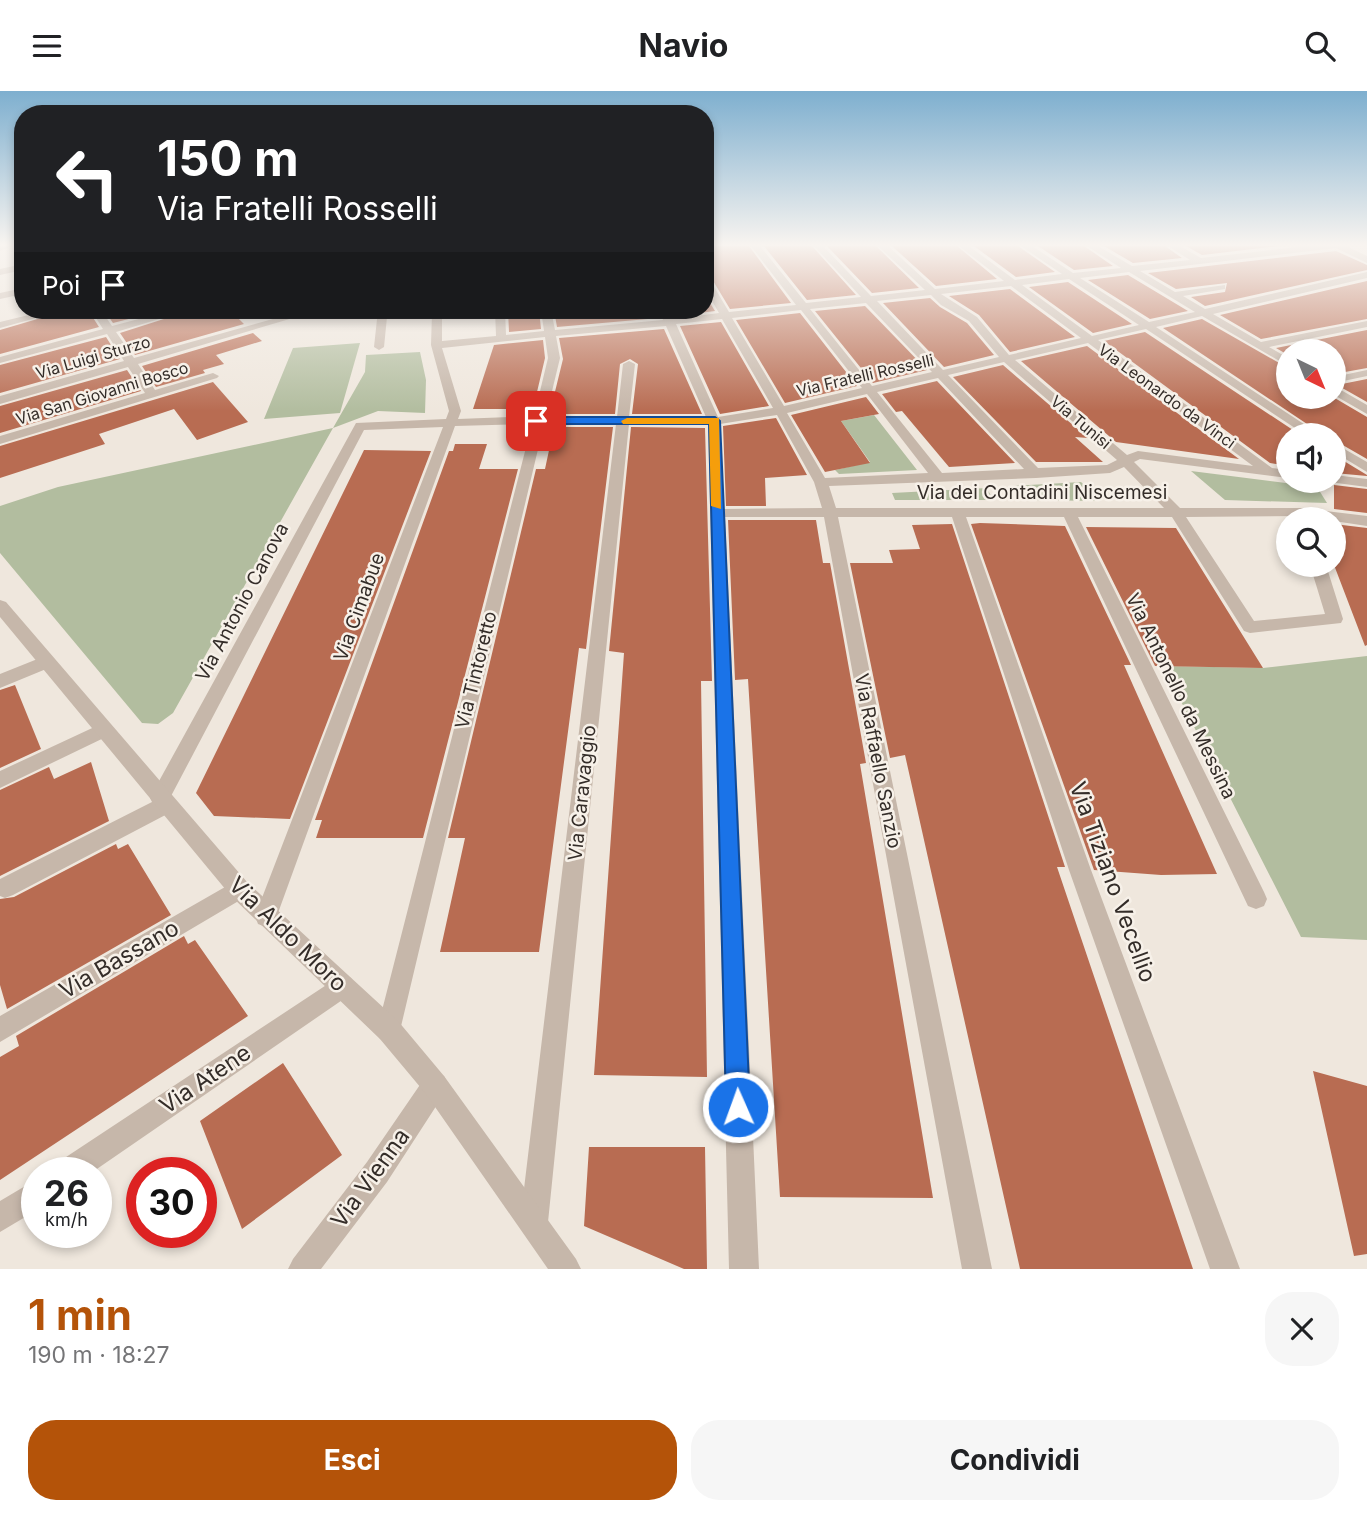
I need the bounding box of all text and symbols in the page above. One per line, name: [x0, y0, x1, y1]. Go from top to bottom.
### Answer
text: Navio: [639, 26, 728, 65]
icon: menu: [28, 27, 66, 65]
icon: search: [1301, 27, 1339, 65]
text: 150 m: [157, 129, 299, 188]
icon: left: [42, 133, 133, 224]
text: Via Fratelli Rosselli: [157, 189, 438, 228]
icon: arrive: [94, 266, 132, 304]
text: Poi: [42, 270, 80, 301]
street label: Via Luigi Sturzo: [33, 331, 153, 383]
street label: Via Leonardo da Vinci: [1094, 339, 1240, 453]
north arrow: [1276, 339, 1346, 409]
map controls: [1276, 339, 1346, 577]
street label: Via Fratelli Rosselli: [794, 349, 936, 401]
street label: Via San Giovanni Bosco: [13, 357, 191, 429]
pin: [506, 391, 566, 451]
street label: Via Tunisi: [1047, 391, 1115, 453]
icon: arrive: [517, 402, 555, 440]
button: sound: [1276, 423, 1346, 493]
street label: Via dei Contadini Niscemesi: [917, 481, 1167, 504]
button: search: [1276, 507, 1346, 577]
street label: Via Antonio Canova: [191, 519, 293, 685]
street label: Via Cimabue: [329, 550, 389, 664]
street label: Via Antonello da Messina: [1121, 589, 1241, 803]
street label: Via Tintoretto: [450, 609, 502, 731]
street label: Via Raffaello Sanzio: [850, 672, 906, 850]
street label: Via Caravaggio: [563, 724, 601, 862]
street label: Via Tiziano Vecellio: [1064, 778, 1162, 986]
street label: Via Aldo Moro: [223, 871, 353, 997]
street label: Via Bassano: [54, 914, 184, 1004]
street label: Via Atene: [154, 1038, 256, 1120]
position arrow: [701, 1070, 775, 1144]
street label: Via Vienna: [325, 1123, 415, 1233]
speed limit sign: 30: [126, 1157, 217, 1248]
text: 26: [44, 1172, 89, 1214]
text: km/h: [45, 1209, 88, 1230]
text: 1 min: [28, 1289, 132, 1340]
button: close: [1265, 1292, 1339, 1366]
text: 190 m · 18:27: [28, 1341, 170, 1369]
button: Esci: [28, 1420, 677, 1500]
button: Condividi: [691, 1420, 1339, 1500]

